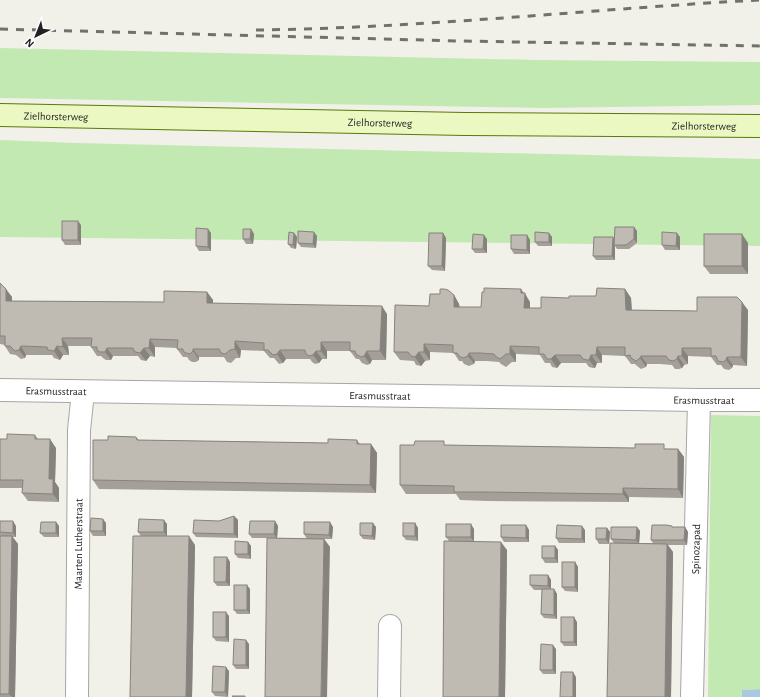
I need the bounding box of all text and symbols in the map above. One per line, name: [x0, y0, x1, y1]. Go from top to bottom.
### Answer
north arrow: [16, 16, 56, 56]
text: N: [23, 36, 36, 50]
street label: Zielhorsterweg: [24, 110, 89, 123]
street label: Zielhorsterweg: [347, 117, 413, 129]
street label: Zielhorsterweg: [672, 120, 737, 132]
street label: Erasmusstraat: [25, 385, 87, 397]
street label: Erasmusstraat: [349, 390, 411, 402]
street label: Erasmusstraat: [673, 395, 735, 406]
street label: Maarten Lutherstraat: [73, 498, 84, 590]
street label: Spinozapad: [690, 523, 702, 574]

